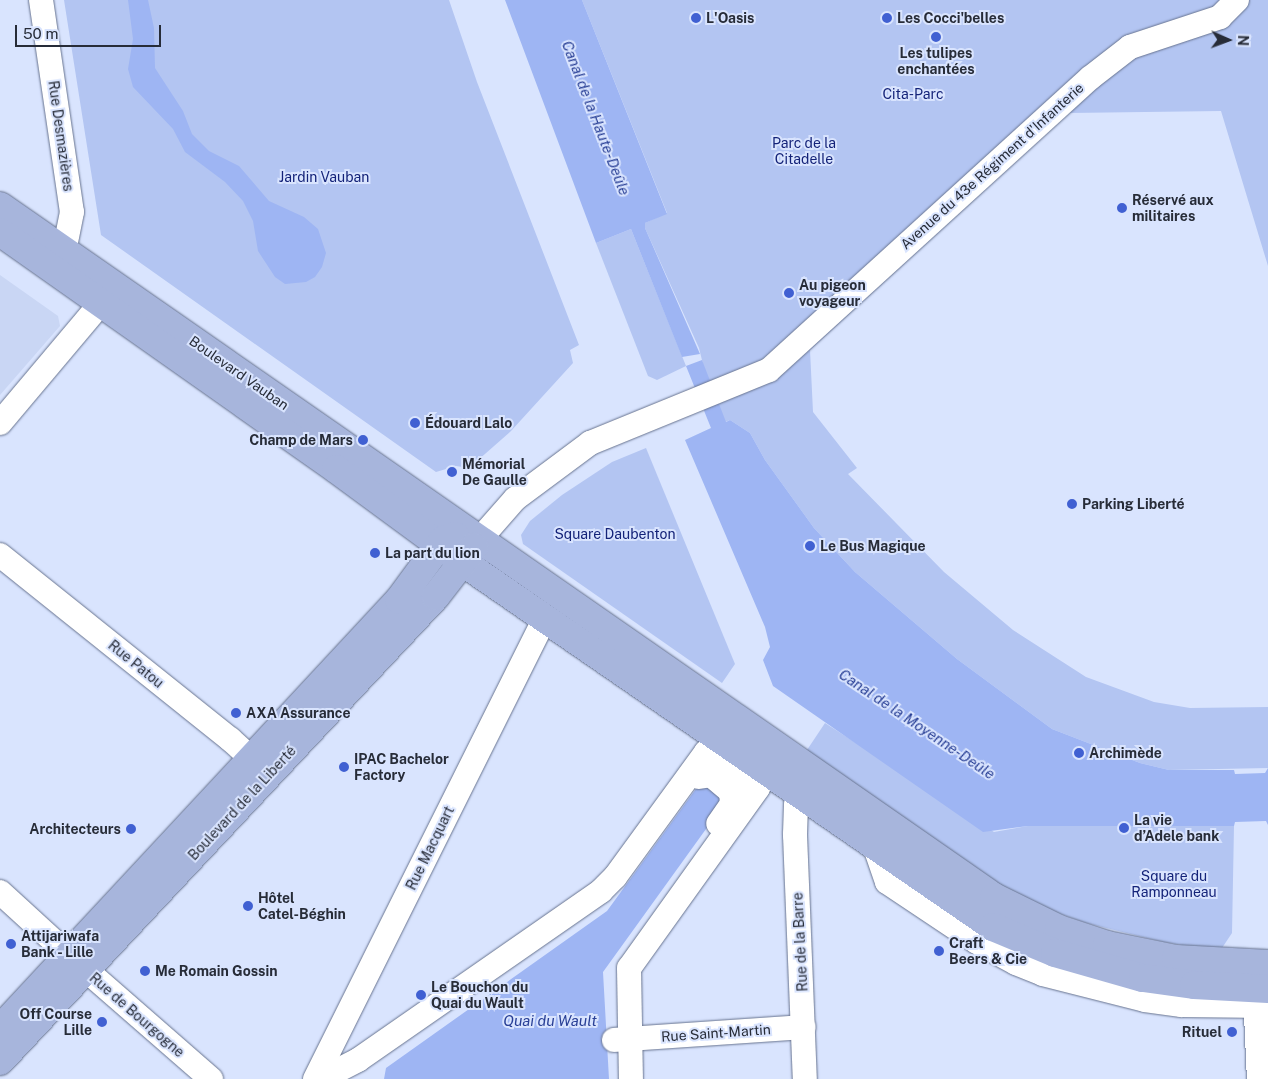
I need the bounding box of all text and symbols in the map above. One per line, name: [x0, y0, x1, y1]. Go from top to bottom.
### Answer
place label: L'Oasis: [706, 10, 754, 26]
place label: Les Cocci'belles: [897, 10, 1004, 26]
marker: L'Oasis: [690, 12, 702, 24]
marker: Les Cocci'belles: [881, 12, 893, 24]
scale bar: [18, 15, 164, 47]
north arrow: [1203, 15, 1253, 65]
text: 50 m: [23, 25, 58, 42]
marker: Les tulipes enchantées: [930, 31, 942, 43]
text: N: [1235, 35, 1251, 46]
water label: Canal de la Haute-Deûle: [558, 38, 634, 198]
place label: Les tulipes enchantées: [897, 45, 975, 78]
street label: Avenue du 43e Régiment d'Infanterie: [897, 79, 1087, 253]
street label: Rue Desmazières: [45, 80, 77, 192]
park label: Cita-Parc: [882, 86, 944, 102]
park label: Parc de la Citadelle: [772, 135, 836, 168]
park label: Jardin Vauban: [279, 169, 369, 185]
place label: Réservé aux militaires: [1132, 192, 1214, 224]
marker: Réservé aux militaires: [1116, 202, 1128, 214]
place label: Au pigeon voyageur: [799, 277, 866, 310]
marker: Au pigeon voyageur: [783, 287, 795, 299]
street label: Boulevard Vauban: [186, 332, 292, 414]
place label: Édouard Lalo: [425, 415, 512, 431]
marker: Édouard Lalo: [409, 417, 421, 429]
place label: Champ de Mars: [249, 432, 353, 448]
marker: Champ de Mars: [357, 434, 369, 446]
place label: Mémorial De Gaulle: [462, 456, 527, 488]
marker: Mémorial De Gaulle: [446, 466, 458, 478]
place label: Parking Liberté: [1082, 496, 1185, 512]
marker: Parking Liberté: [1066, 498, 1078, 510]
park label: Square Daubenton: [554, 526, 676, 542]
place label: Le Bus Magique: [820, 538, 926, 554]
marker: Le Bus Magique: [804, 540, 816, 552]
place label: La part du lion: [385, 545, 480, 561]
marker: La part du lion: [369, 547, 381, 559]
street label: Rue Patou: [105, 637, 167, 691]
water label: Canal de la Moyenne-Deûle: [835, 665, 999, 783]
place label: AXA Assurance: [246, 705, 351, 721]
marker: AXA Assurance: [230, 707, 242, 719]
street label: Boulevard de la Liberté: [185, 742, 299, 864]
place label: Archimède: [1089, 745, 1162, 761]
marker: Archimède: [1073, 747, 1085, 759]
place label: IPAC Bachelor Factory: [354, 751, 449, 784]
marker: IPAC Bachelor Factory: [338, 761, 350, 773]
street label: Rue Macquart: [402, 803, 458, 893]
place label: La vie d’Adele bank: [1134, 812, 1219, 844]
place label: Architecteurs: [29, 821, 121, 837]
marker: La vie d’Adele bank: [1118, 822, 1130, 834]
marker: Architecteurs: [125, 823, 137, 835]
park label: Square du Ramponneau: [1131, 868, 1217, 900]
place label: Hôtel Catel-Béghin: [258, 890, 346, 922]
street label: Rue de la Barre: [789, 892, 811, 992]
marker: Hôtel Catel-Béghin: [242, 900, 254, 912]
place label: Attijariwafa Bank - Lille: [21, 928, 99, 960]
place label: Craft Beers & Cie: [949, 935, 1027, 968]
marker: Attijariwafa Bank - Lille: [5, 938, 17, 950]
marker: Craft Beers & Cie: [933, 945, 945, 957]
place label: Me Romain Gossin: [155, 963, 278, 979]
marker: Me Romain Gossin: [139, 965, 151, 977]
street label: Rue de Bourgogne: [86, 969, 188, 1061]
place label: Le Bouchon du Quai du Wault: [431, 979, 528, 1012]
marker: Le Bouchon du Quai du Wault: [415, 989, 427, 1001]
place label: Off Course Lille: [20, 1006, 92, 1038]
water label: Quai du Wault: [503, 1012, 597, 1030]
marker: Off Course Lille: [96, 1016, 108, 1028]
street label: Rue Saint-Martin: [661, 1021, 771, 1045]
place label: Rituel: [1182, 1024, 1222, 1040]
marker: Rituel: [1226, 1026, 1238, 1038]

